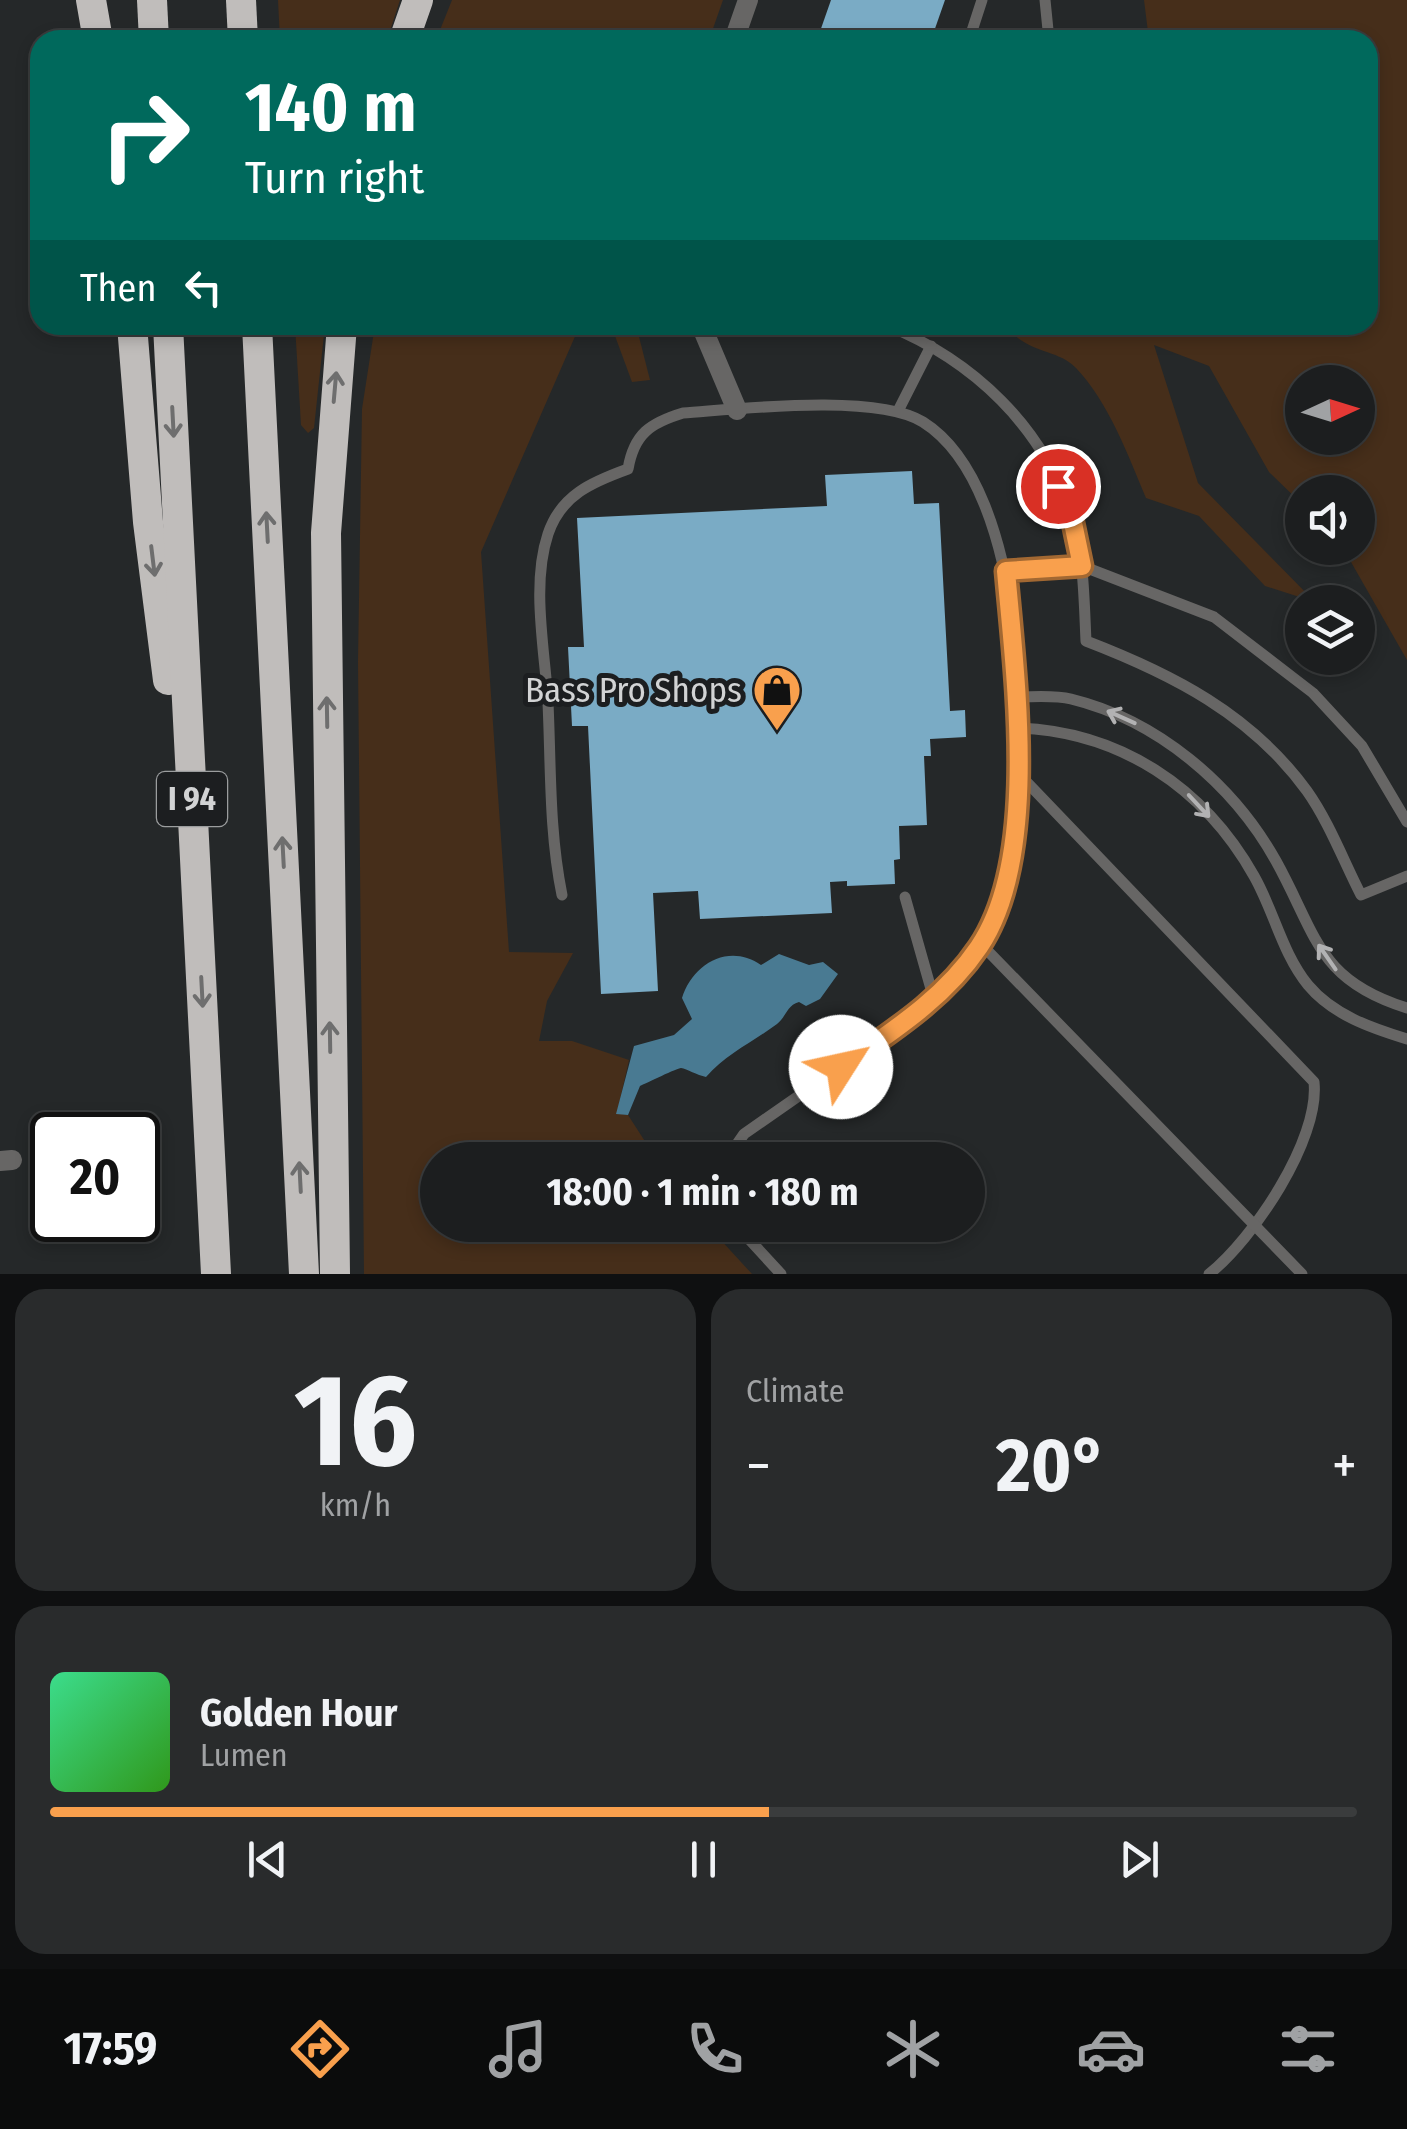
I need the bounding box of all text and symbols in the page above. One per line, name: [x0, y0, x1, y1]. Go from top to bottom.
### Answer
text: 140 m: [245, 66, 417, 150]
icon: right: [80, 70, 210, 200]
text: Turn right: [245, 151, 424, 205]
icon: left: [176, 260, 231, 315]
text: Then: [80, 265, 156, 311]
north arrow: [1285, 365, 1375, 455]
map controls: [1285, 365, 1375, 675]
one-way arrow: [325, 371, 344, 403]
one-way arrow: [164, 406, 183, 438]
pin: [1016, 444, 1101, 529]
icon: arrive: [1031, 459, 1086, 514]
button: sound: [1285, 475, 1375, 565]
one-way arrow: [257, 512, 276, 544]
one-way arrow: [144, 545, 163, 577]
button: layers: [1285, 585, 1375, 675]
shop icon: Bass Pro Shops: [751, 664, 803, 732]
place label: Bass Pro Shops: [525, 669, 742, 711]
one-way arrow: [318, 696, 336, 728]
one-way arrow: [1106, 707, 1137, 725]
road number: I 94: [157, 772, 227, 826]
one-way arrow: [1187, 794, 1211, 818]
one-way arrow: [273, 837, 292, 869]
one-way arrow: [1317, 944, 1338, 971]
one-way arrow: [193, 975, 212, 1007]
position arrow: [789, 1015, 893, 1119]
one-way arrow: [320, 1021, 340, 1054]
speed limit sign: 20: [30, 1112, 160, 1242]
one-way arrow: [290, 1161, 309, 1193]
text: 18:00 · 1 min · 180 m: [547, 1169, 858, 1215]
text: 16: [294, 1343, 417, 1499]
text: Climate: [746, 1372, 845, 1410]
text: 20°: [996, 1421, 1107, 1511]
text: −: [746, 1433, 771, 1499]
text: +: [1332, 1433, 1357, 1499]
text: km/h: [320, 1486, 391, 1524]
text: Golden Hour: [200, 1690, 398, 1736]
text: Lumen: [200, 1736, 288, 1774]
icon: previous: [240, 1832, 295, 1887]
icon: pause: [676, 1832, 731, 1887]
icon: next: [1112, 1832, 1167, 1887]
icon: directions: [285, 2014, 355, 2084]
icon: music: [483, 2014, 553, 2084]
icon: phone: [680, 2014, 750, 2084]
icon: climate: [878, 2014, 948, 2084]
icon: car: [1076, 2014, 1146, 2084]
icon: filters: [1273, 2014, 1343, 2084]
text: 17:59: [64, 2022, 157, 2076]

